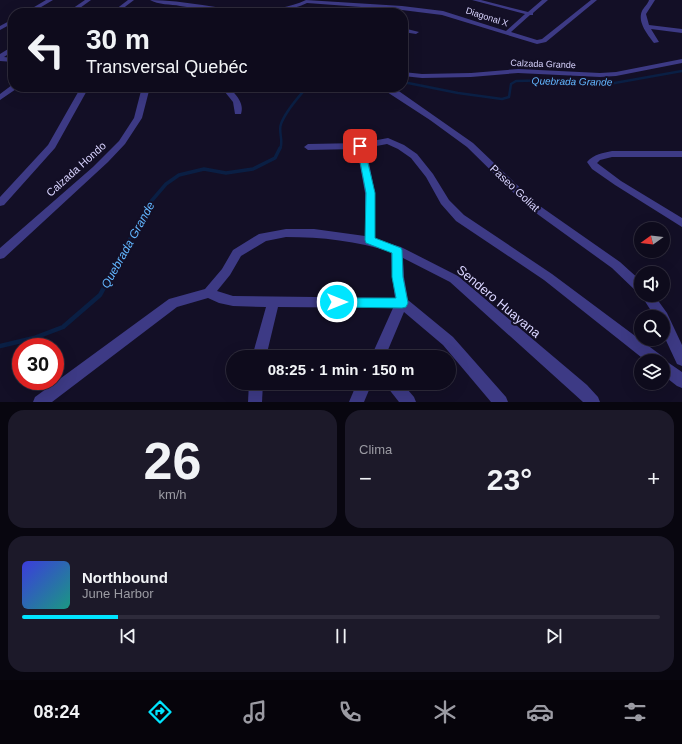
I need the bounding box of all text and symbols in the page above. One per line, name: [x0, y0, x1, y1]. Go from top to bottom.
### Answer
street label: Diagonal X: [465, 5, 509, 29]
icon: left: [20, 24, 72, 76]
text: 30 m: [86, 24, 150, 55]
text: Transversal Quebéc: [86, 57, 247, 77]
street label: Calzada Grande: [510, 58, 576, 70]
water label: Quebrada Grande: [532, 75, 613, 88]
pin: [343, 129, 377, 163]
icon: arrive: [349, 135, 371, 157]
street label: Calzada Hondo: [44, 139, 108, 199]
street label: Paseo Goliat: [488, 162, 542, 214]
water label: Quebrada Grande: [98, 199, 158, 291]
north arrow: [634, 222, 670, 258]
map controls: [634, 222, 670, 390]
street label: Sendero Huayana: [454, 262, 544, 341]
button: sound: [634, 266, 670, 302]
position arrow: [316, 281, 358, 323]
button: search: [634, 310, 670, 346]
speed limit sign: 30: [12, 338, 64, 390]
button: layers: [634, 354, 670, 390]
text: 08:25 · 1 min · 150 m: [268, 361, 414, 378]
text: 26: [144, 432, 201, 490]
text: Clima: [359, 442, 392, 457]
text: 23°: [487, 463, 532, 496]
text: −: [359, 466, 372, 491]
text: +: [647, 466, 660, 491]
text: km/h: [158, 487, 187, 502]
text: Northbound: [82, 569, 168, 586]
text: June Harbor: [82, 586, 154, 601]
icon: previous: [117, 625, 139, 647]
icon: pause: [330, 625, 352, 647]
icon: next: [543, 625, 565, 647]
icon: directions: [146, 698, 174, 726]
icon: music: [241, 698, 269, 726]
icon: phone: [336, 698, 364, 726]
icon: climate: [431, 698, 459, 726]
icon: car: [526, 698, 554, 726]
icon: filters: [621, 698, 649, 726]
text: 08:24: [33, 702, 79, 722]

